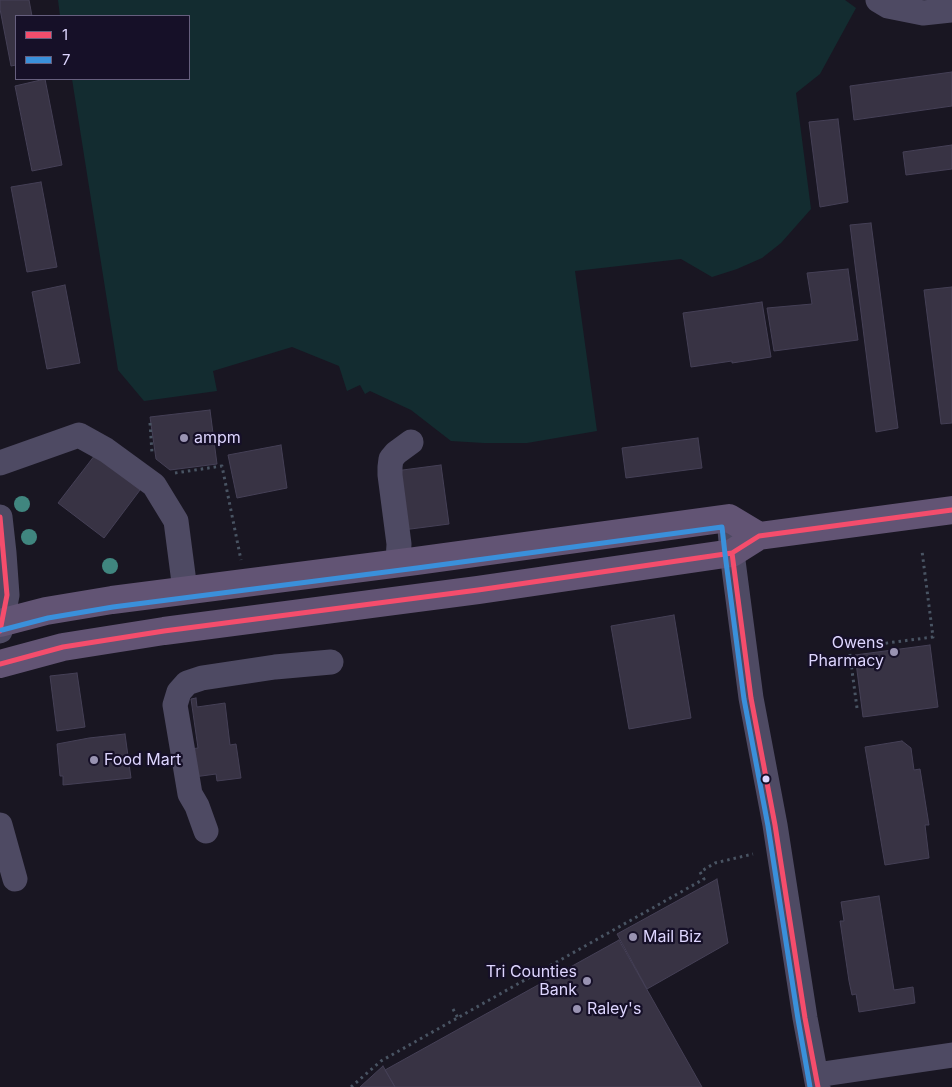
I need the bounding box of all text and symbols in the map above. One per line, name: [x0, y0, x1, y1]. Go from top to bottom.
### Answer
legend: [15, 15, 190, 80]
text: 1: [62, 25, 68, 44]
text: 7: [62, 50, 71, 69]
place label: ampm: [194, 428, 241, 448]
marker: ampm: [178, 432, 190, 444]
place label: Owens Pharmacy: [808, 633, 884, 671]
marker: Owens Pharmacy: [888, 646, 900, 658]
place label: Food Mart: [104, 750, 181, 770]
marker: Food Mart: [88, 754, 100, 766]
unlabelled marker: [761, 774, 771, 784]
place label: Mail Biz: [643, 927, 702, 947]
marker: Mail Biz: [627, 931, 639, 943]
place label: Tri Counties Bank: [486, 962, 577, 1000]
marker: Tri Counties Bank: [581, 975, 593, 987]
place label: Raley's: [587, 999, 641, 1019]
marker: Raley's: [571, 1003, 583, 1015]

